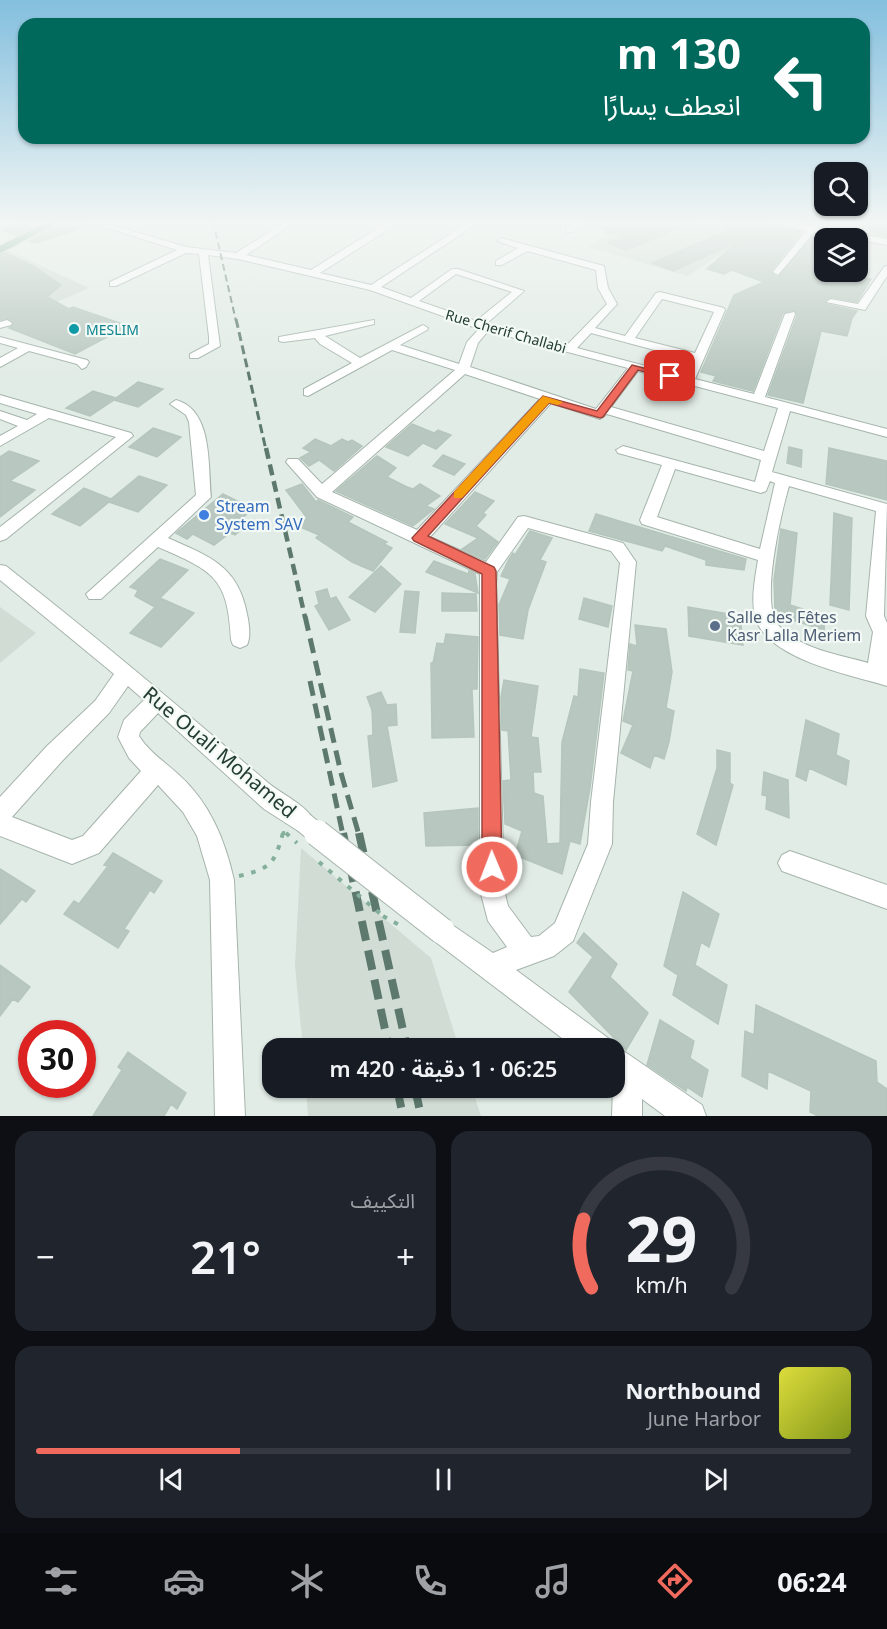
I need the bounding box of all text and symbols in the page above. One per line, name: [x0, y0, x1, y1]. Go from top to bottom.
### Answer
text: 130 m: [617, 24, 741, 81]
icon: left: [762, 42, 840, 120]
text: انعطف يسارًا: [603, 86, 741, 123]
map controls: [814, 162, 868, 282]
button: search: [814, 162, 868, 216]
button: layers: [814, 228, 868, 282]
street label: Rue Cherif Challabi: [443, 305, 569, 357]
place label: MESLIM: [86, 320, 139, 339]
marker: MESLIM: [67, 322, 81, 336]
pin: [644, 350, 695, 401]
icon: arrive: [653, 359, 686, 392]
place label: Stream System SAV: [216, 495, 303, 535]
marker: Stream System SAV: [197, 508, 211, 522]
place label: Salle des Fêtes Kasr Lalla Meriem: [727, 606, 861, 646]
marker: Salle des Fêtes Kasr Lalla Meriem: [708, 619, 722, 633]
street label: Rue Ouali Mohamed: [138, 680, 302, 824]
position arrow: [460, 835, 524, 899]
speed limit sign: 30: [18, 1020, 96, 1098]
text: 06:25 · 1 دقيقة · 420 m: [330, 1053, 557, 1083]
text: التكييف: [351, 1187, 415, 1214]
text: 29: [626, 1195, 697, 1280]
text: 21°: [190, 1226, 261, 1287]
text: −: [36, 1234, 55, 1279]
text: +: [396, 1234, 415, 1279]
text: km/h: [635, 1270, 688, 1299]
text: Northbound: [626, 1375, 761, 1405]
text: June Harbor: [647, 1405, 761, 1432]
icon: previous: [155, 1463, 188, 1496]
icon: pause: [427, 1463, 460, 1496]
icon: next: [699, 1463, 732, 1496]
icon: filters: [40, 1560, 82, 1602]
icon: car: [163, 1560, 205, 1602]
icon: climate: [286, 1560, 328, 1602]
icon: phone: [409, 1560, 451, 1602]
icon: music: [532, 1560, 574, 1602]
icon: directions: [654, 1560, 696, 1602]
text: 06:24: [777, 1563, 847, 1600]

